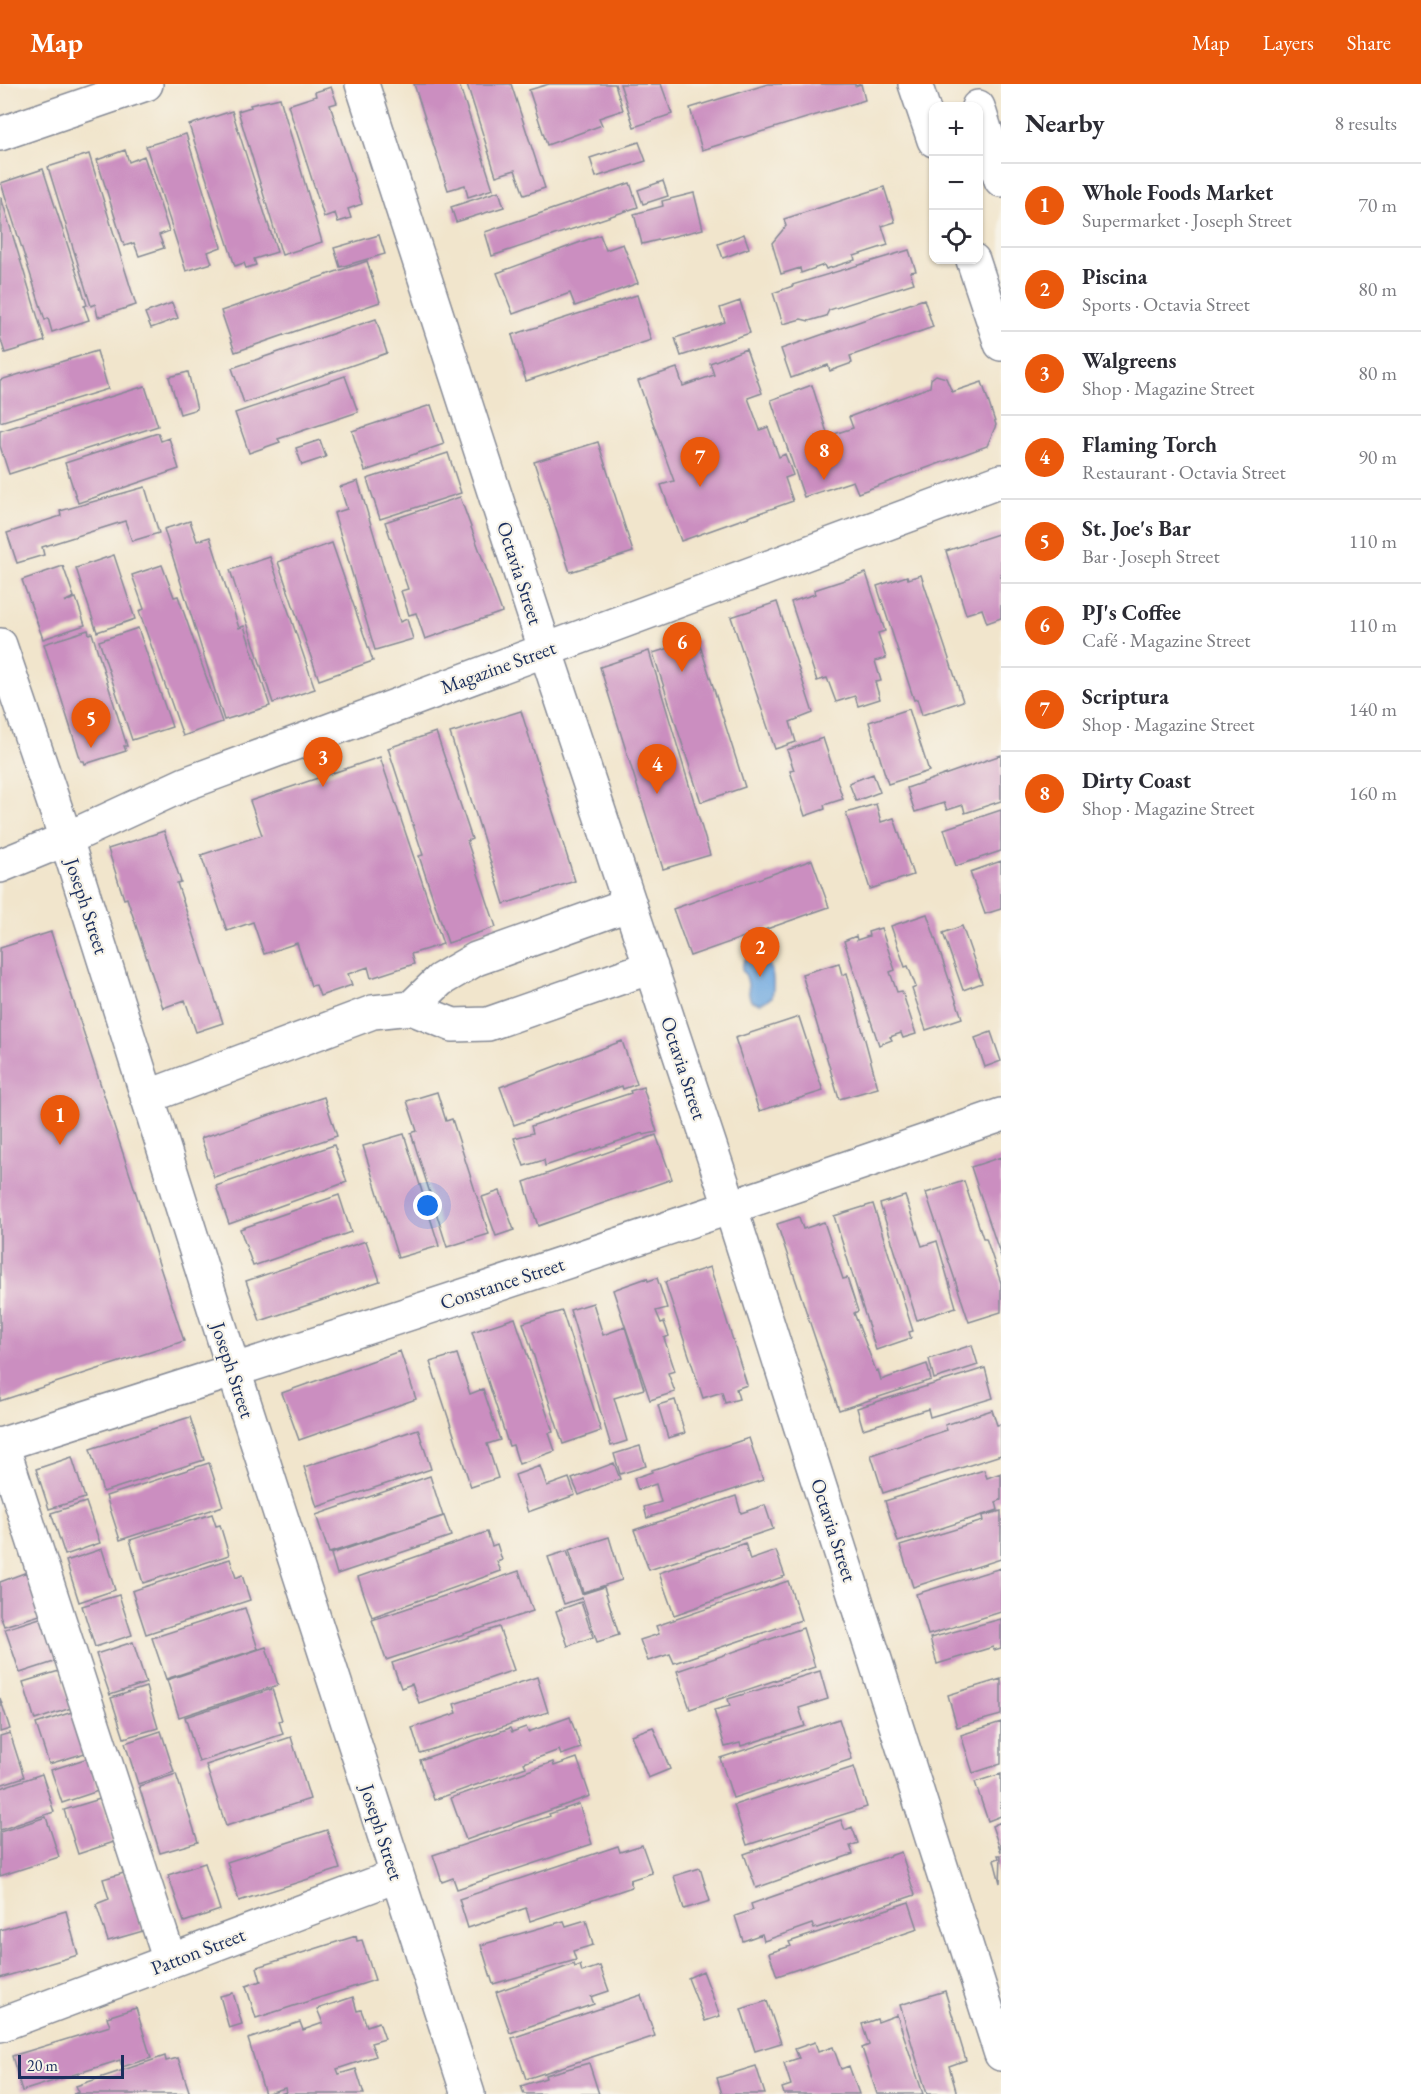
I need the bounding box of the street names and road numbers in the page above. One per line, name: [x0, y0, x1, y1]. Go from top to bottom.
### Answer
street label: Octavia Street: [491, 518, 549, 629]
street label: Magazine Street: [437, 634, 560, 700]
street label: Joseph Street: [59, 853, 115, 958]
street label: Octavia Street: [655, 1013, 713, 1124]
street label: Constance Street: [436, 1250, 568, 1315]
street label: Joseph Street: [205, 1317, 261, 1422]
street label: Octavia Street: [805, 1475, 863, 1586]
street label: Joseph Street: [354, 1779, 410, 1884]
street label: Patton Street: [147, 1921, 250, 1981]

